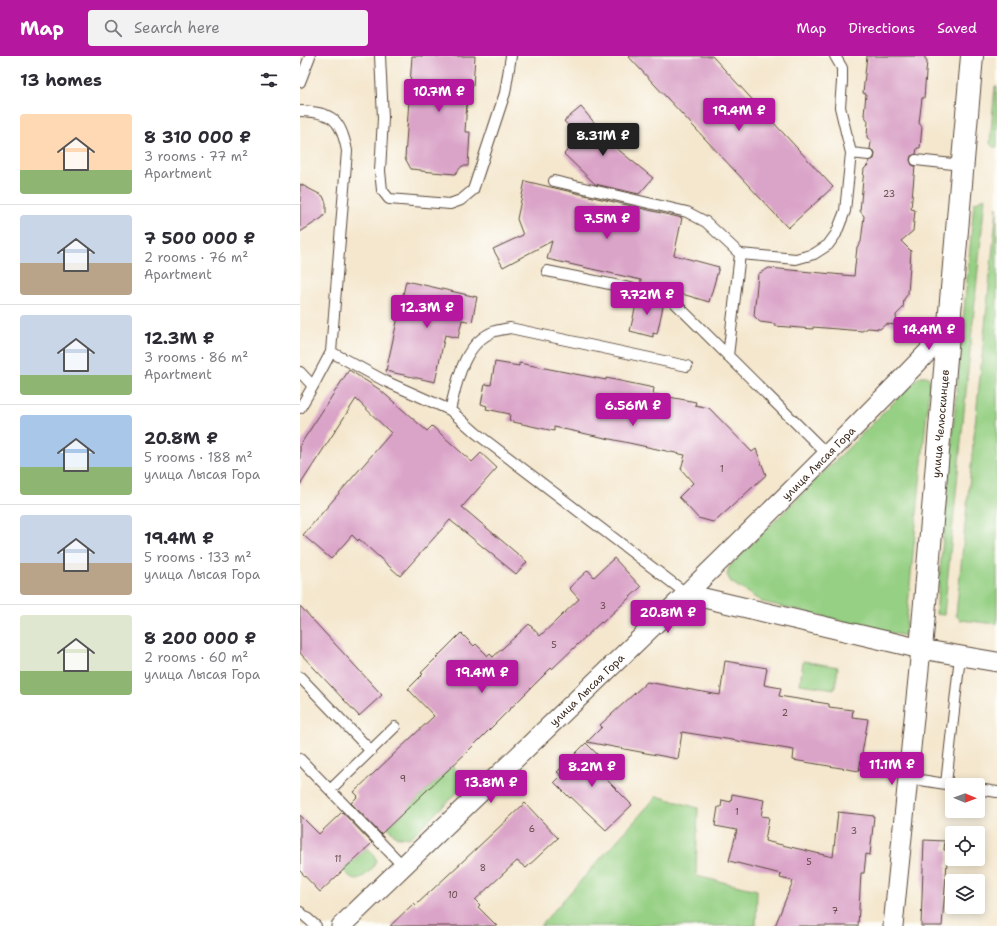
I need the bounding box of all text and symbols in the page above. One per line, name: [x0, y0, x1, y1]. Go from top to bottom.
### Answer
search box: [88, 10, 368, 46]
text: Map: [20, 16, 64, 41]
icon: search: [102, 17, 124, 39]
text: Search here: [134, 18, 220, 38]
text: Map: [797, 19, 827, 37]
text: Directions: [849, 19, 915, 37]
text: Saved: [937, 19, 977, 37]
text: 13 homes: [20, 69, 102, 91]
icon: filters: [258, 69, 280, 91]
pin: 10.7M ₽: [402, 79, 476, 113]
text: 10.7M ₽: [413, 83, 465, 100]
pin: 19.4M ₽: [702, 98, 776, 132]
text: 19.4M ₽: [712, 102, 766, 119]
pin: 8.31M ₽: [566, 123, 640, 157]
text: 8 310 000 ₽: [144, 126, 251, 148]
text: 8.31M ₽: [576, 127, 630, 144]
icon: home: [52, 130, 100, 178]
text: 3 rooms · 77 m²: [144, 148, 248, 165]
text: Apartment: [144, 165, 212, 182]
house number: 23: [883, 188, 895, 200]
pin: 7.5M ₽: [574, 206, 640, 240]
text: 7.5M ₽: [584, 210, 630, 227]
text: 7 500 000 ₽: [144, 227, 255, 249]
icon: home: [52, 231, 100, 279]
text: 2 rooms · 76 m²: [144, 249, 248, 266]
text: Apartment: [144, 266, 212, 283]
pin: 7.72M ₽: [610, 282, 684, 316]
text: 7.72M ₽: [620, 286, 674, 303]
pin: 12.3M ₽: [390, 295, 464, 329]
text: 12.3M ₽: [400, 299, 454, 316]
pin: 14.4M ₽: [892, 317, 966, 351]
text: 14.4M ₽: [903, 321, 956, 338]
text: 12.3M ₽: [144, 327, 215, 349]
icon: home: [52, 331, 100, 379]
text: 3 rooms · 86 m²: [144, 349, 248, 366]
text: Apartment: [144, 366, 212, 383]
street label: улица Челюскинцев: [929, 369, 953, 479]
pin: 6.56M ₽: [596, 393, 670, 427]
text: 6.56M ₽: [605, 397, 661, 414]
street label: улица Лысая Гора: [779, 423, 859, 504]
text: 20.8M ₽: [144, 427, 218, 449]
icon: home: [52, 431, 100, 479]
text: 5 rooms · 188 m²: [144, 449, 252, 466]
house number: 1: [720, 463, 724, 475]
text: улица Лысая Гора: [144, 466, 260, 483]
text: 19.4M ₽: [144, 527, 214, 549]
icon: home: [52, 531, 100, 579]
text: 5 rooms · 133 m²: [144, 549, 252, 566]
text: улица Лысая Гора: [144, 566, 260, 583]
house number: 3: [600, 600, 606, 612]
pin: 20.8M ₽: [631, 600, 705, 634]
text: 20.8M ₽: [640, 604, 696, 621]
text: 8 200 000 ₽: [144, 627, 256, 649]
icon: home: [52, 631, 100, 679]
house number: 5: [551, 639, 557, 651]
text: 2 rooms · 60 m²: [144, 649, 248, 666]
street label: улица Лысая Гора: [547, 651, 628, 730]
pin: 19.4M ₽: [445, 660, 519, 694]
text: 19.4M ₽: [455, 664, 509, 681]
text: улица Лысая Гора: [144, 666, 260, 683]
house number: 2: [782, 707, 788, 719]
pin: 11.1M ₽: [855, 752, 929, 786]
pin: 8.2M ₽: [559, 754, 625, 788]
text: 11.1M ₽: [869, 756, 915, 773]
text: 8.2M ₽: [568, 758, 616, 775]
pin: 13.8M ₽: [454, 770, 528, 804]
house number: 9: [400, 773, 406, 785]
text: 13.8M ₽: [464, 774, 518, 791]
north arrow: [945, 778, 985, 818]
map controls: [945, 778, 985, 914]
house number: 1: [735, 806, 739, 818]
house number: 6: [529, 823, 535, 835]
house number: 3: [851, 825, 857, 837]
button: locate: [945, 826, 985, 866]
house number: 11: [334, 853, 342, 865]
house number: 5: [806, 856, 812, 868]
house number: 8: [480, 862, 486, 874]
button: layers: [945, 874, 985, 914]
house number: 10: [448, 889, 458, 901]
house number: 7: [832, 905, 838, 917]

